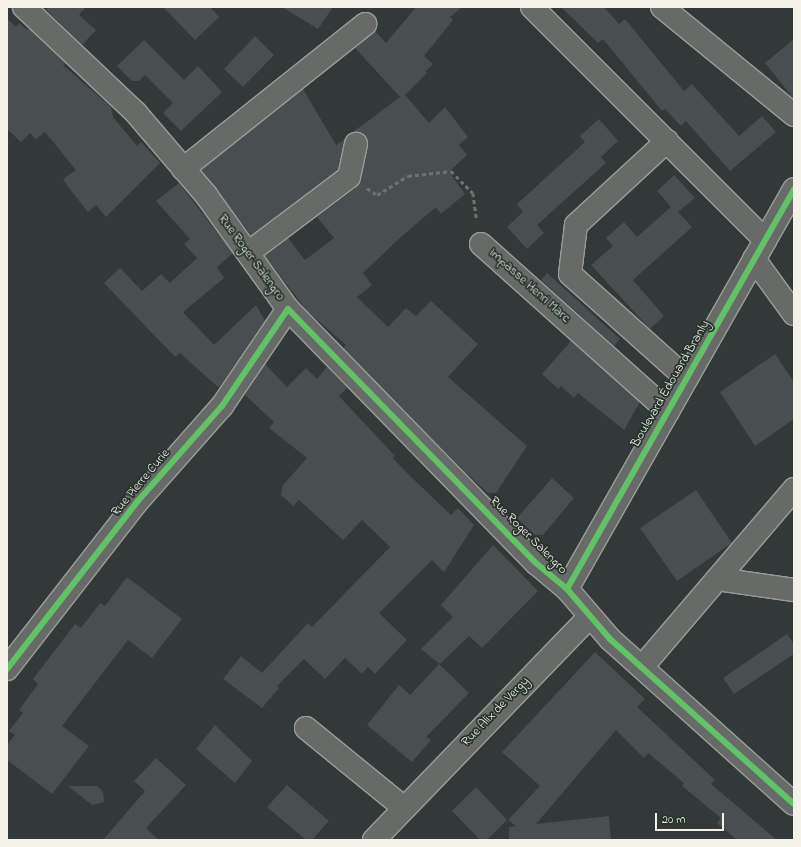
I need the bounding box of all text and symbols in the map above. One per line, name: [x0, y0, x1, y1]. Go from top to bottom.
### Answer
street label: Rue Roger Salengro: [214, 212, 288, 304]
street label: Impasse Henri Marc: [485, 246, 573, 326]
street label: Boulevard Édouard Branly: [628, 318, 714, 450]
street label: Rue Pierre Curie: [109, 446, 173, 520]
street label: Rue Roger Salengro: [486, 494, 570, 578]
street label: Rue Alix de Vergy: [459, 674, 533, 750]
scale bar: [657, 805, 726, 831]
text: 20 m: [662, 811, 685, 829]

